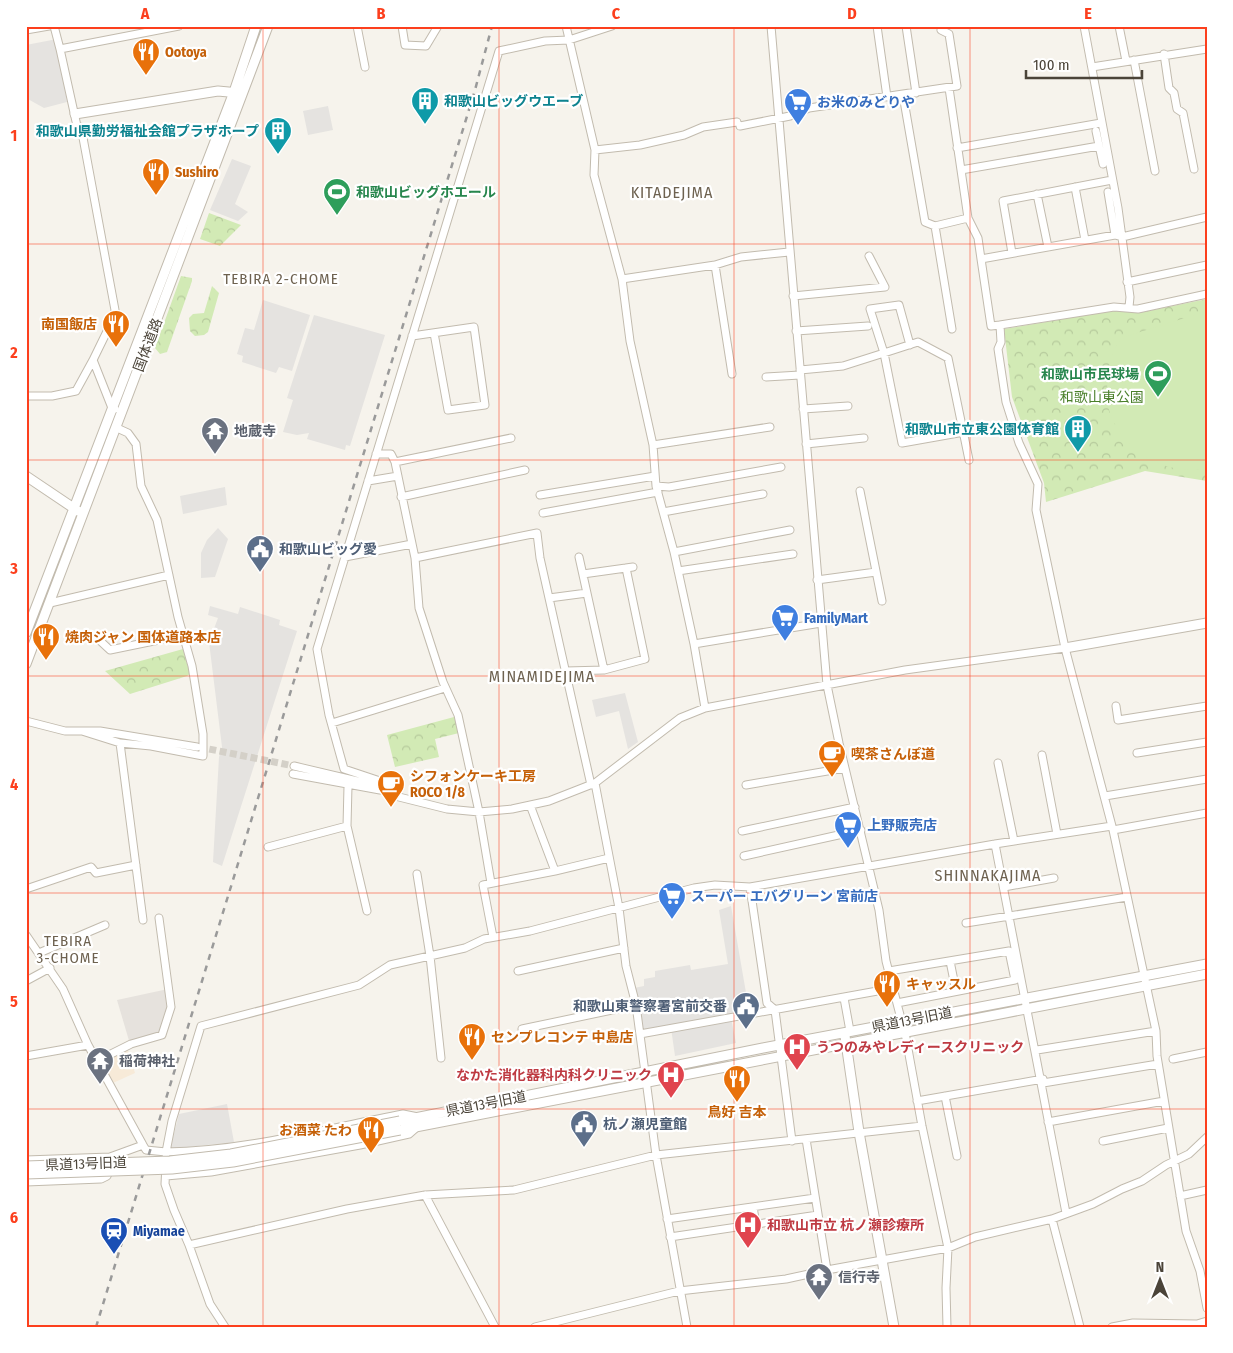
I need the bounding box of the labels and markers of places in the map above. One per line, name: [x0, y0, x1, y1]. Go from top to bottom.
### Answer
restaurant icon: Ootoya: [131, 37, 161, 76]
place label: Ootoya: [165, 44, 207, 61]
building icon: 和歌山ビッグウエーブ: [410, 86, 440, 125]
supermarket icon: お米のみどりや: [783, 87, 813, 126]
place label: 和歌山ビッグウエーブ: [444, 93, 583, 110]
place label: お米のみどりや: [817, 94, 915, 111]
building icon: 和歌山県勤労福祉会館プラザホープ: [263, 116, 293, 155]
place label: 和歌山県勤労福祉会館プラザホープ: [36, 123, 259, 140]
restaurant icon: Sushiro: [141, 157, 171, 196]
place label: Sushiro: [175, 164, 219, 181]
sports icon: 和歌山ビッグホエール: [322, 177, 352, 216]
place label: 和歌山ビッグホエール: [356, 184, 496, 201]
restaurant icon: 南国飯店: [101, 309, 131, 348]
place label: 南国飯店: [41, 316, 97, 333]
sports icon: 和歌山市民球場: [1143, 359, 1173, 398]
place label: 和歌山市民球場: [1041, 366, 1139, 383]
building icon: 和歌山市立東公園体育館: [1063, 414, 1093, 453]
temple icon: 地蔵寺: [200, 416, 230, 455]
place label: 和歌山市立東公園体育館: [905, 421, 1059, 438]
place label: 地蔵寺: [234, 423, 276, 440]
public building icon: 和歌山ビッグ愛: [245, 534, 275, 573]
place label: 和歌山ビッグ愛: [279, 541, 377, 558]
supermarket icon: FamilyMart: [770, 603, 800, 642]
place label: FamilyMart: [804, 610, 869, 627]
restaurant icon: 焼肉ジャン 国体道路本店: [31, 622, 61, 661]
place label: 焼肉ジャン 国体道路本店: [65, 629, 221, 646]
cafe icon: 喫茶さんぽ道: [817, 739, 847, 778]
place label: 喫茶さんぽ道: [851, 746, 935, 763]
place label: シフォンケーキ工房 ROCO 1/8: [410, 768, 536, 801]
cafe icon: シフォンケーキ工房 ROCO 1/8: [376, 769, 406, 808]
supermarket icon: 上野販売店: [833, 810, 863, 849]
place label: 上野販売店: [867, 817, 937, 834]
supermarket icon: スーパー エバグリーン 宮前店: [657, 881, 687, 920]
place label: スーパー エバグリーン 宮前店: [691, 888, 878, 905]
restaurant icon: キャッスル: [872, 969, 902, 1008]
place label: キャッスル: [906, 976, 976, 993]
public building icon: 和歌山東警察署宮前交番: [731, 991, 761, 1030]
place label: 和歌山東警察署宮前交番: [573, 998, 727, 1015]
restaurant icon: センプレコンテ 中島店: [457, 1022, 487, 1061]
place label: センプレコンテ 中島店: [491, 1029, 634, 1046]
hospital icon: うつのみやレディースクリニック: [782, 1032, 812, 1071]
place label: うつのみやレディースクリニック: [816, 1039, 1024, 1056]
temple icon: 稲荷神社: [85, 1046, 115, 1085]
place label: 稲荷神社: [119, 1053, 175, 1070]
hospital icon: なかた消化器科内科クリニック: [656, 1060, 686, 1099]
restaurant icon: 鳥好 吉本: [722, 1064, 752, 1103]
place label: なかた消化器科内科クリニック: [456, 1067, 652, 1084]
place label: 鳥好 吉本: [708, 1104, 766, 1121]
public building icon: 杭ノ瀬児童館: [569, 1109, 599, 1148]
restaurant icon: お酒菜 たわ: [356, 1115, 386, 1154]
place label: 杭ノ瀬児童館: [603, 1116, 687, 1133]
place label: お酒菜 たわ: [279, 1122, 352, 1139]
hospital icon: 和歌山市立 杭ノ瀬診療所: [733, 1210, 763, 1249]
station icon: Miyamae: [99, 1216, 129, 1255]
place label: 和歌山市立 杭ノ瀬診療所: [767, 1217, 924, 1234]
place label: Miyamae: [133, 1223, 185, 1240]
temple icon: 信行寺: [804, 1262, 834, 1301]
place label: 信行寺: [838, 1269, 880, 1286]

